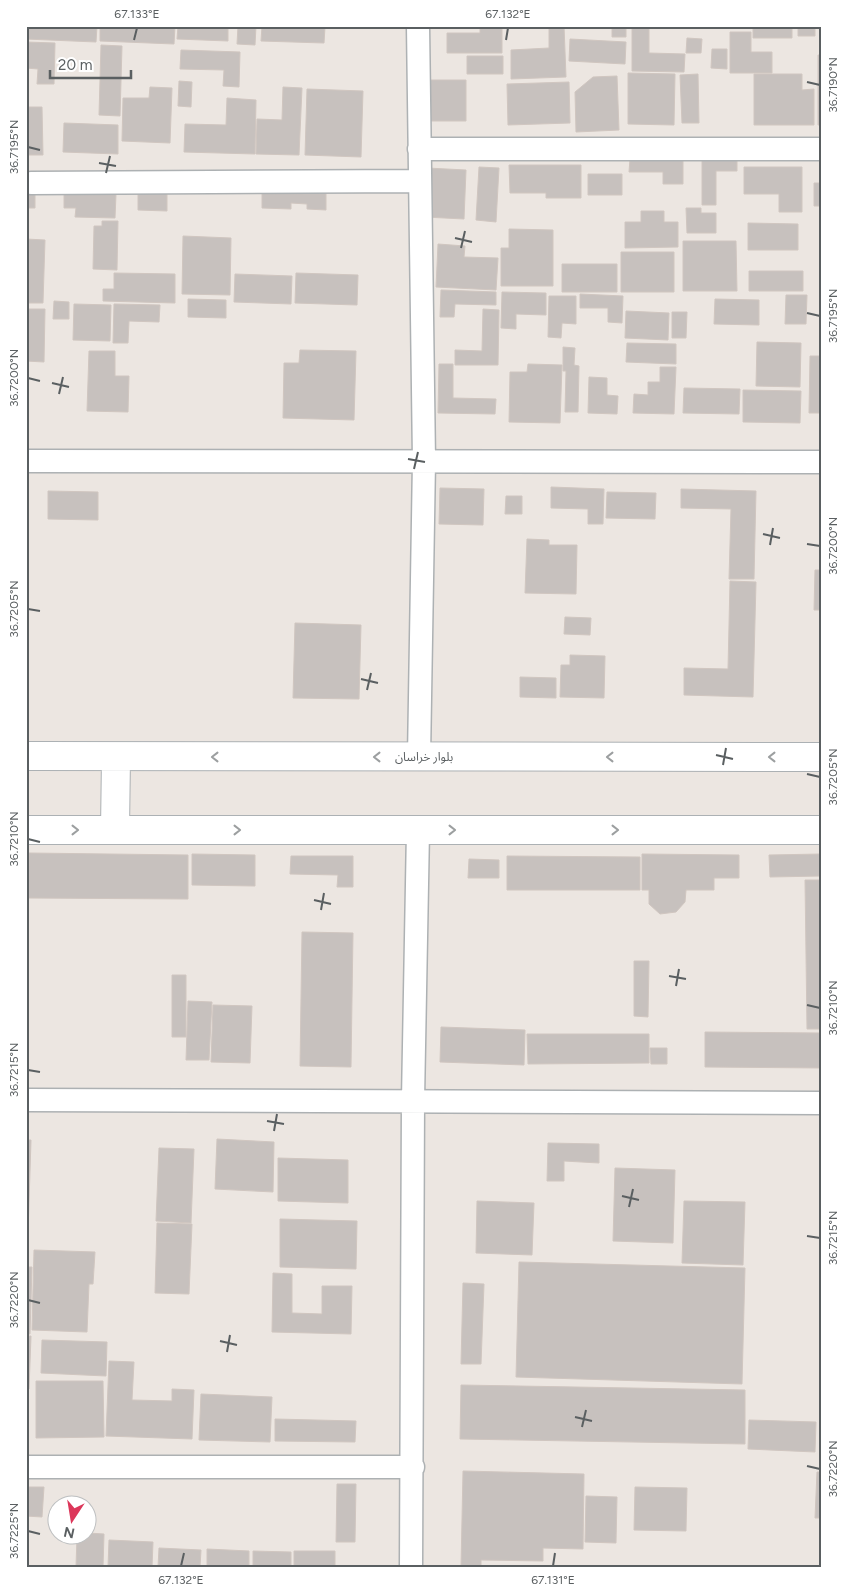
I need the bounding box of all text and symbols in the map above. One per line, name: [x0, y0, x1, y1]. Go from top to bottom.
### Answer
text: 67.133°E: [114, 7, 160, 21]
text: 67.132°E: [485, 7, 531, 21]
scale bar: [50, 48, 131, 80]
text: 20 m: [58, 56, 92, 74]
text: 36.7190°N: [826, 57, 840, 113]
text: 36.7195°N: [7, 120, 21, 174]
text: 36.7195°N: [826, 289, 840, 343]
text: 36.7200°N: [7, 349, 21, 407]
text: 36.7200°N: [826, 517, 840, 575]
text: 36.7205°N: [7, 580, 21, 638]
text: 36.7205°N: [826, 748, 840, 806]
street label: بلوار خراسان: [395, 750, 453, 764]
one-way arrow: [210, 752, 218, 762]
one-way arrow: [373, 752, 380, 762]
one-way arrow: [605, 752, 613, 762]
one-way arrow: [768, 752, 776, 762]
text: 36.7210°N: [7, 811, 21, 867]
one-way arrow: [72, 825, 79, 835]
one-way arrow: [234, 825, 242, 835]
one-way arrow: [449, 825, 457, 835]
one-way arrow: [612, 825, 619, 835]
text: 36.7210°N: [826, 980, 840, 1036]
text: 36.7215°N: [7, 1043, 21, 1097]
text: 36.7215°N: [826, 1211, 840, 1265]
text: 36.7220°N: [7, 1271, 21, 1329]
text: 36.7220°N: [826, 1440, 840, 1498]
north arrow: [48, 1496, 98, 1546]
text: 36.7225°N: [7, 1503, 21, 1559]
text: N: [62, 1523, 76, 1542]
text: 67.132°E: [158, 1573, 204, 1587]
text: 67.131°E: [531, 1573, 575, 1587]

